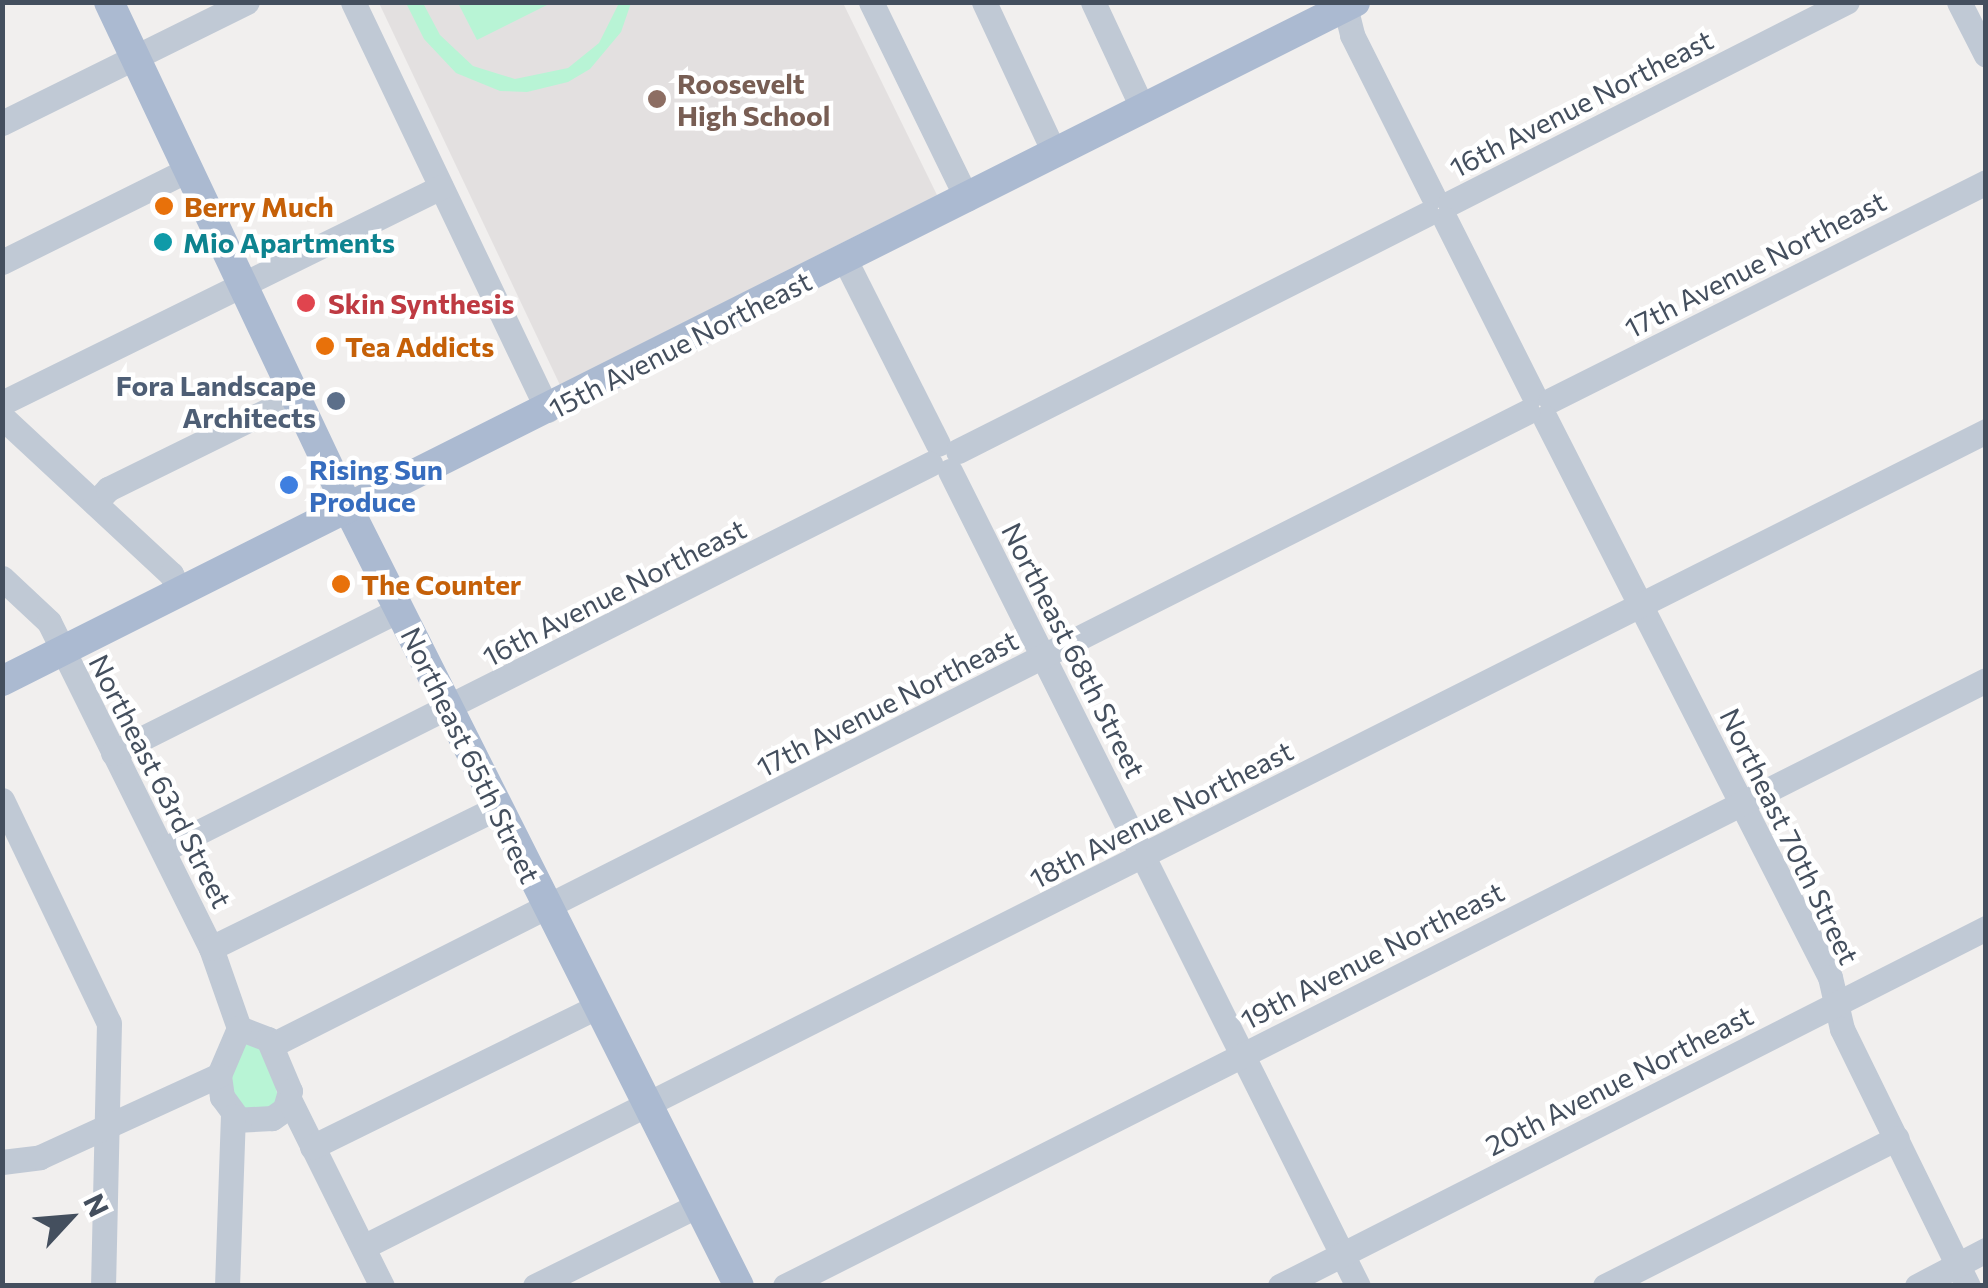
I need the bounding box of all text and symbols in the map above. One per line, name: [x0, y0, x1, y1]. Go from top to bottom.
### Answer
street label: 16th Avenue Northeast: [1444, 22, 1718, 184]
place label: Roosevelt High School: [677, 66, 830, 132]
marker: Roosevelt High School: [646, 88, 668, 110]
street label: 17th Avenue Northeast: [1619, 184, 1891, 344]
place label: Berry Much: [184, 189, 334, 223]
marker: Berry Much: [153, 195, 175, 217]
place label: Mio Apartments: [183, 225, 395, 259]
marker: Mio Apartments: [152, 231, 174, 253]
street label: 15th Avenue Northeast: [543, 263, 817, 425]
place label: Skin Synthesis: [328, 286, 515, 320]
marker: Skin Synthesis: [293, 290, 319, 316]
place label: Tea Addicts: [345, 329, 494, 363]
marker: Tea Addicts: [314, 335, 336, 357]
place label: Fora Landscape Architects: [116, 368, 316, 434]
marker: Fora Landscape Architects: [325, 390, 347, 412]
place label: Rising Sun Produce: [309, 452, 443, 518]
marker: Rising Sun Produce: [278, 474, 300, 496]
street label: 16th Avenue Northeast: [477, 511, 751, 673]
street label: Northeast 68th Street: [995, 517, 1153, 783]
place label: The Counter: [361, 567, 521, 601]
marker: The Counter: [330, 573, 352, 595]
street label: Northeast 65th Street: [394, 622, 548, 888]
street label: 17th Avenue Northeast: [751, 623, 1023, 783]
street label: Northeast 63rd Street: [83, 649, 239, 913]
street label: Northeast 70th Street: [1713, 703, 1867, 969]
street label: 18th Avenue Northeast: [1024, 733, 1298, 895]
street label: 19th Avenue Northeast: [1235, 874, 1509, 1036]
street label: 20th Avenue Northeast: [1480, 998, 1758, 1162]
north arrow: [20, 1168, 120, 1268]
text: N: [77, 1188, 117, 1222]

